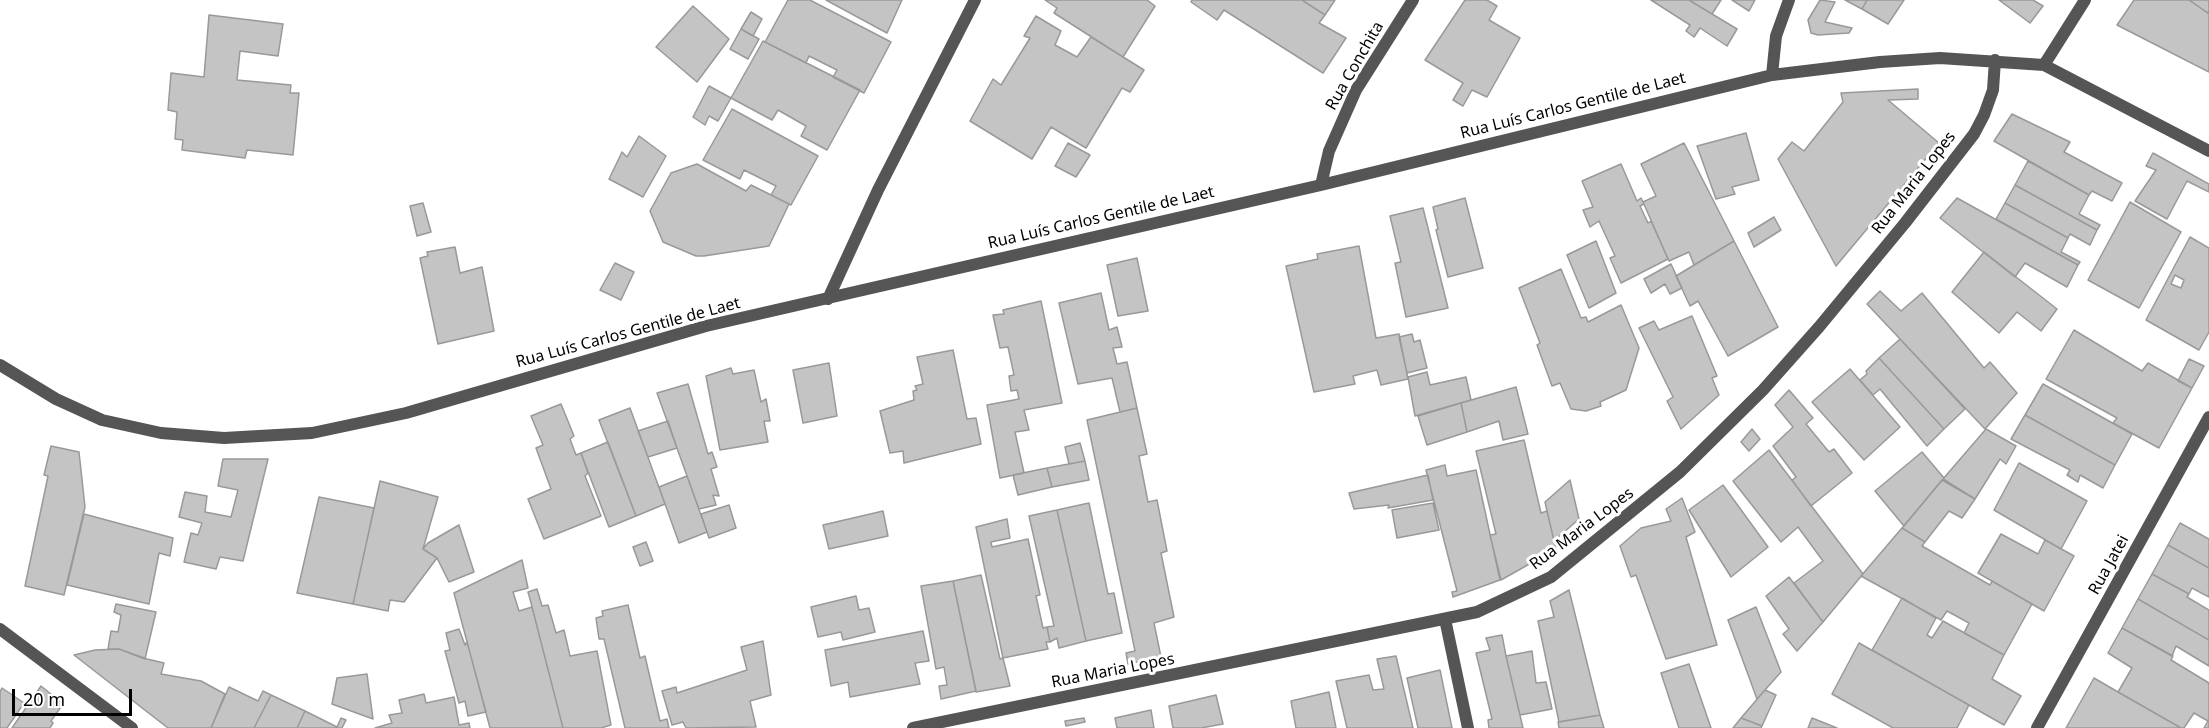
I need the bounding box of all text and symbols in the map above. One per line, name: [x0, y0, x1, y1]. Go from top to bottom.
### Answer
street label: Rua Conchita: [1322, 18, 1388, 114]
street label: Rua Luís Carlos Gentile de Laet: [1458, 69, 1688, 143]
street label: Rua Maria Lopes: [1868, 128, 1960, 238]
street label: Rua Luís Carlos Gentile de Laet: [986, 183, 1216, 253]
street label: Rua Luís Carlos Gentile de Laet: [514, 294, 742, 372]
street label: Rua Maria Lopes: [1526, 484, 1638, 574]
street label: Rua Jatei: [2085, 532, 2133, 598]
street label: Rua Maria Lopes: [1050, 650, 1176, 692]
scale bar: [15, 677, 135, 715]
text: 20 m: [23, 687, 65, 711]

